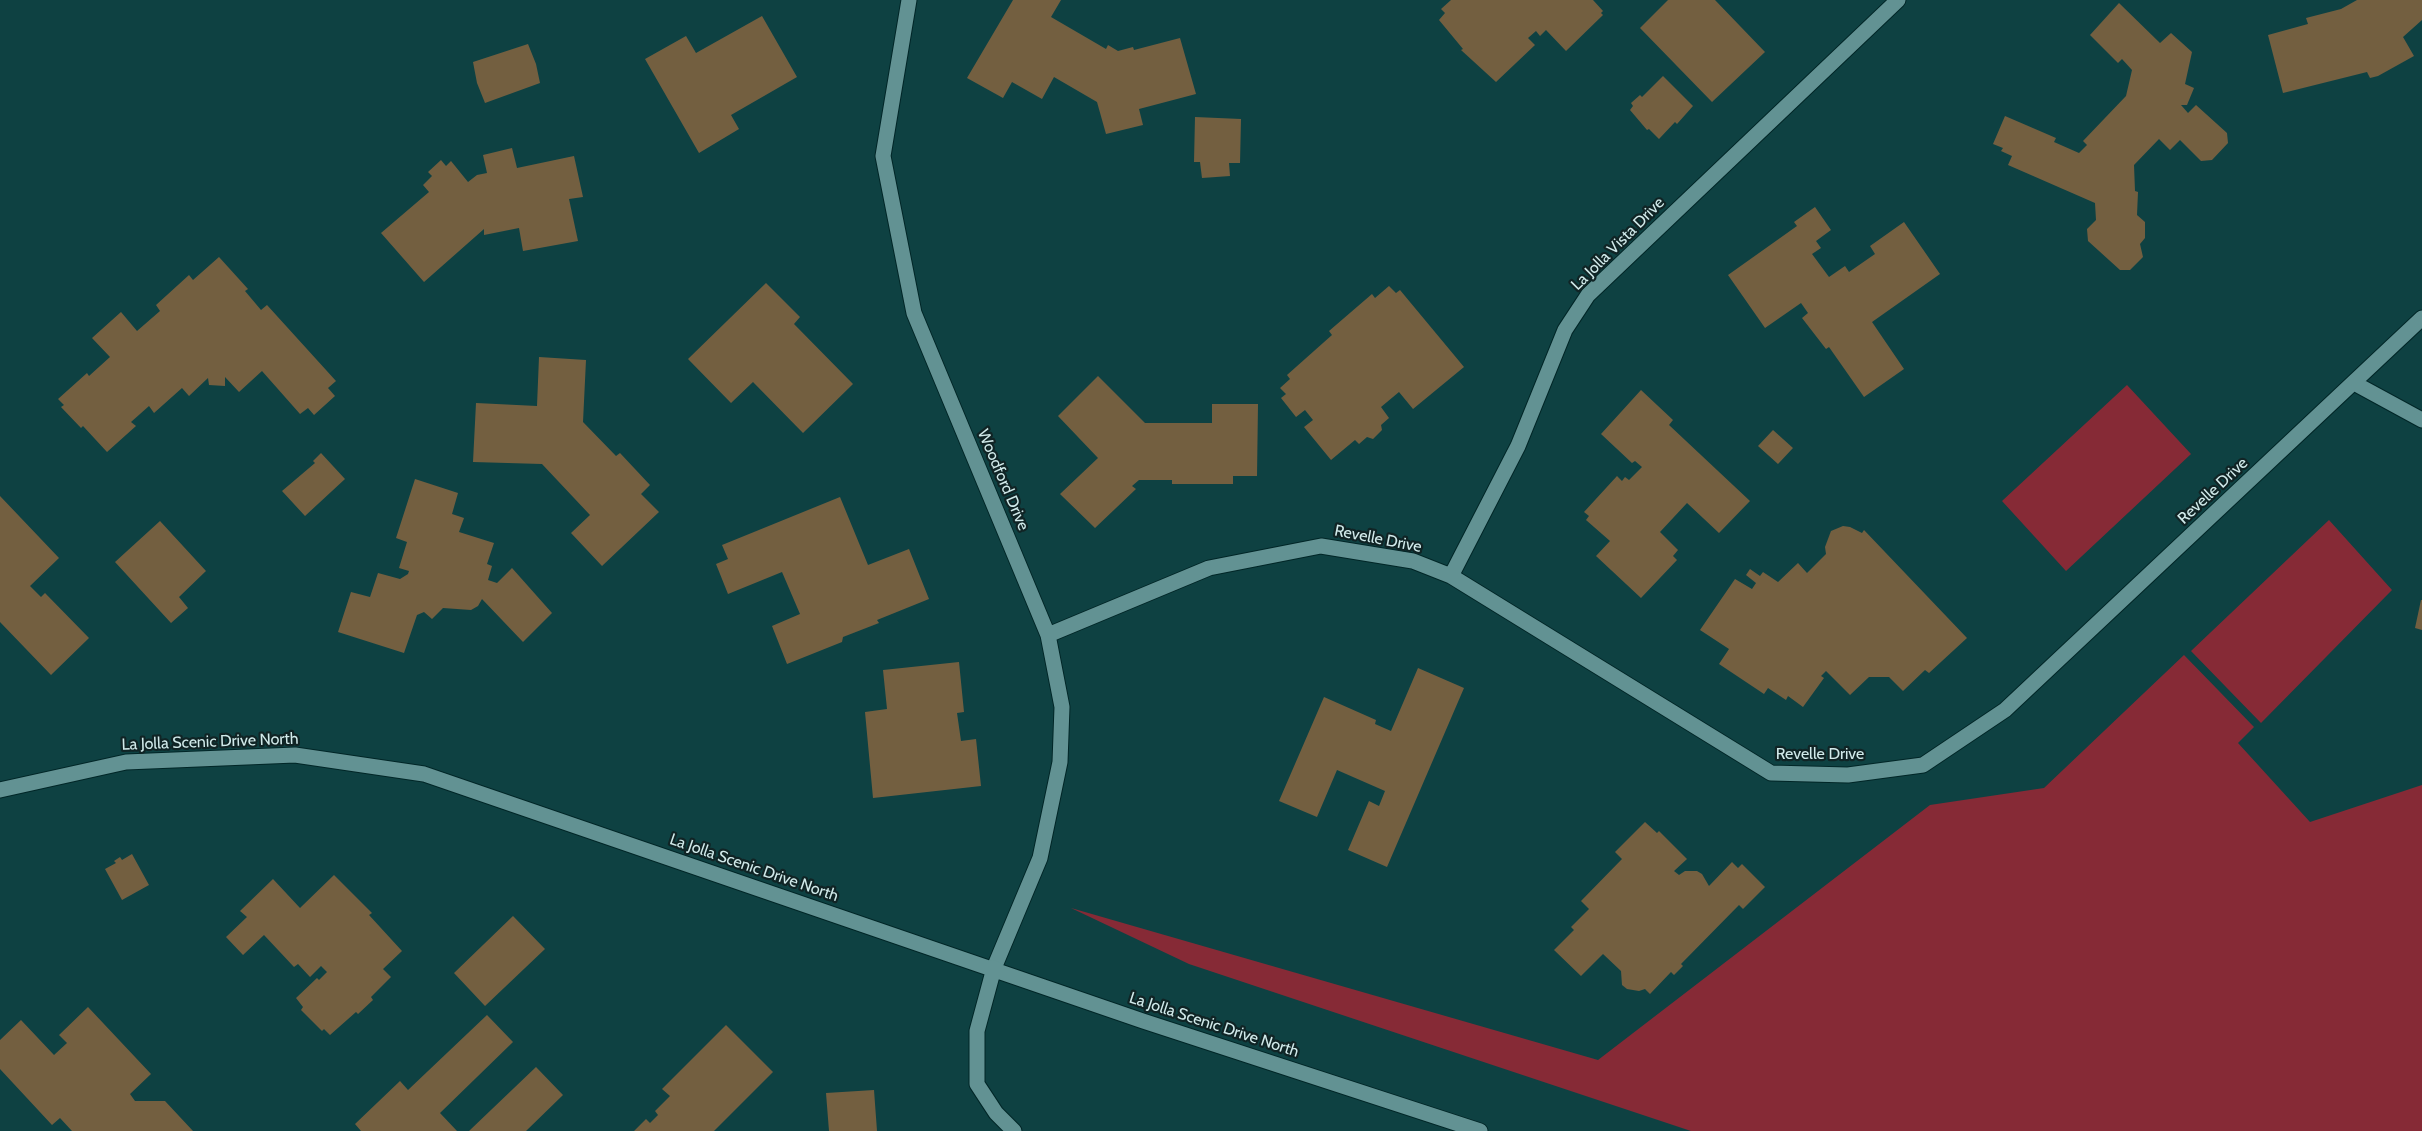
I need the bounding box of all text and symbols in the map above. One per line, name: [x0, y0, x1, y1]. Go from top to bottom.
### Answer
street label: La Jolla Vista Drive: [1567, 193, 1669, 295]
street label: Woodford Drive: [973, 426, 1033, 534]
street label: Revelle Drive: [2174, 454, 2252, 528]
street label: Revelle Drive: [1333, 521, 1423, 557]
street label: La Jolla Scenic Drive North: [121, 729, 299, 755]
street label: Revelle Drive: [1776, 744, 1864, 764]
street label: La Jolla Scenic Drive North: [667, 830, 841, 906]
street label: La Jolla Scenic Drive North: [1127, 989, 1301, 1061]

